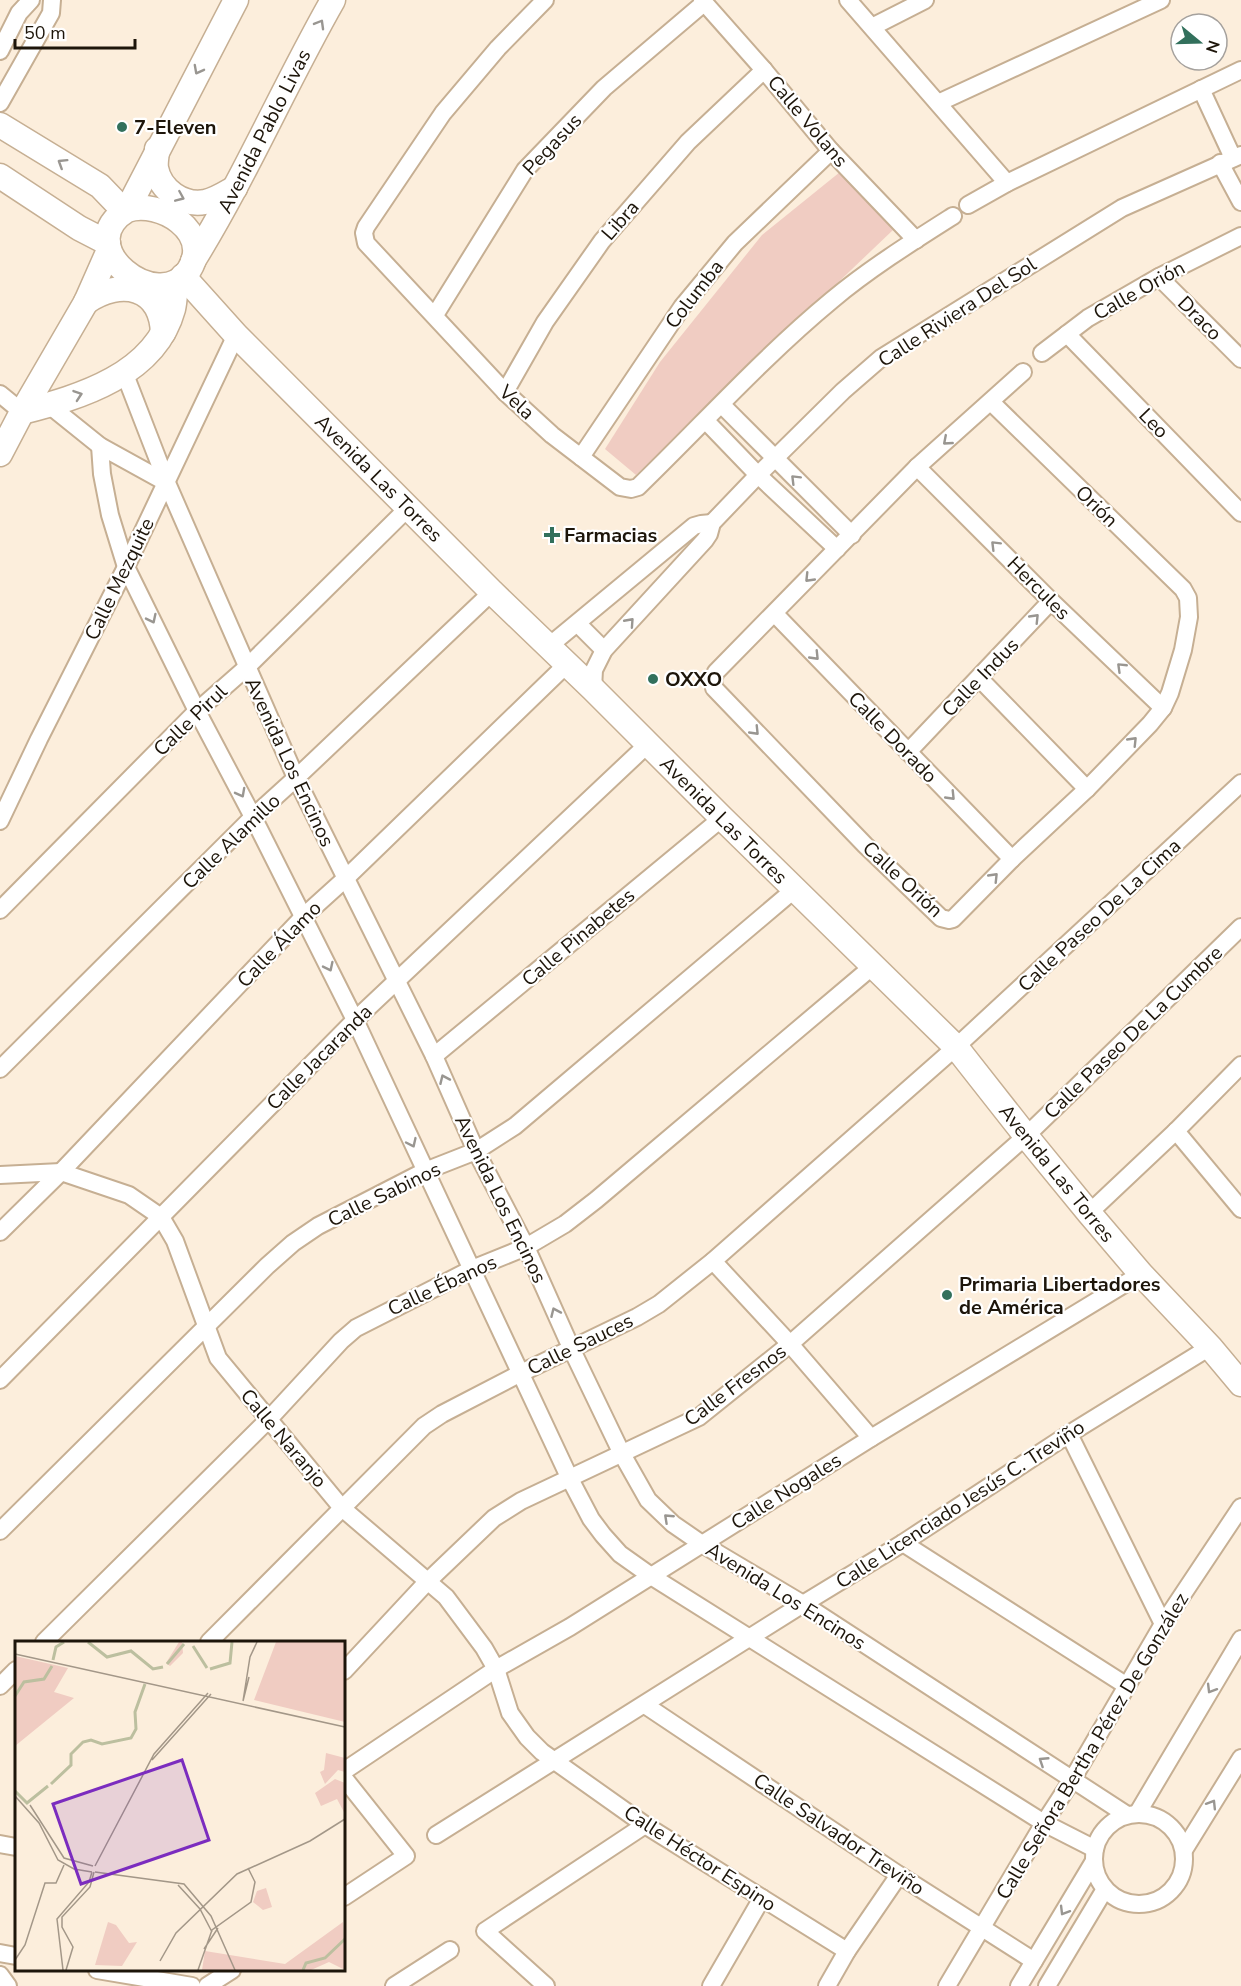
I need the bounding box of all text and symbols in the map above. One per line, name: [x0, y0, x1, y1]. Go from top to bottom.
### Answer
scale bar: [15, 12, 135, 50]
north arrow: [1169, 12, 1229, 72]
one-way arrow: [312, 20, 324, 30]
text: 50 m: [24, 21, 66, 45]
text: N: [1200, 37, 1225, 56]
street label: Avenida Pablo Livas: [211, 45, 317, 218]
one-way arrow: [194, 64, 205, 74]
street label: Calle Volans: [761, 70, 854, 173]
street label: Pegasus: [517, 107, 588, 181]
place label: 7-Eleven: [134, 114, 216, 141]
marker: 7-Eleven: [115, 120, 129, 134]
one-way arrow: [58, 158, 68, 170]
one-way arrow: [173, 190, 184, 202]
street label: Libra: [595, 195, 645, 246]
street label: Calle Riviera Del Sol: [873, 251, 1042, 374]
street label: Columba: [659, 254, 730, 334]
street label: Calle Orión: [1089, 254, 1190, 327]
street label: Draco: [1171, 290, 1228, 347]
street label: Vela: [492, 378, 540, 426]
one-way arrow: [72, 389, 82, 402]
street label: Leo: [1133, 402, 1175, 444]
street label: Avenida Las Torres: [309, 409, 448, 548]
one-way arrow: [943, 434, 954, 445]
one-way arrow: [792, 476, 803, 487]
street label: Orión: [1069, 479, 1124, 533]
street label: Calle Mezquite: [78, 513, 161, 645]
place label: Farmacias: [564, 522, 658, 549]
marker: Farmacias: [545, 528, 559, 542]
one-way arrow: [992, 541, 1002, 552]
street label: Hercules: [1001, 551, 1076, 626]
one-way arrow: [805, 571, 816, 582]
one-way arrow: [144, 613, 156, 624]
one-way arrow: [1028, 615, 1039, 625]
one-way arrow: [623, 618, 634, 629]
street label: Calle Indus: [936, 632, 1025, 723]
one-way arrow: [808, 648, 819, 659]
one-way arrow: [1117, 664, 1128, 675]
place label: OXXO: [665, 666, 722, 693]
marker: OXXO: [646, 672, 660, 686]
street label: Avenida Los Encinos: [238, 673, 341, 851]
street label: Calle Pirul: [148, 678, 233, 762]
street label: Calle Dorado: [842, 686, 943, 789]
one-way arrow: [747, 723, 758, 734]
one-way arrow: [1126, 737, 1137, 748]
street label: Avenida Las Torres: [654, 751, 793, 890]
one-way arrow: [233, 787, 245, 798]
street label: Calle Alamillo: [176, 788, 286, 895]
one-way arrow: [943, 789, 954, 800]
street label: Calle Paseo De La Cima: [1012, 833, 1187, 998]
street label: Calle Orión: [857, 835, 949, 924]
one-way arrow: [987, 874, 998, 885]
street label: Calle Pinabetes: [516, 882, 641, 993]
street label: Calle Álamo: [231, 895, 327, 994]
street label: Calle Paseo De La Cumbre: [1038, 940, 1229, 1125]
one-way arrow: [321, 960, 333, 971]
street label: Calle Jacaranda: [261, 999, 378, 1116]
one-way arrow: [440, 1074, 452, 1085]
street label: Avenida Las Torres: [992, 1099, 1121, 1248]
street label: Avenida Los Encinos: [448, 1111, 553, 1288]
one-way arrow: [404, 1137, 416, 1148]
street label: Calle Sabinos: [323, 1155, 445, 1233]
street label: Calle Ébanos: [383, 1248, 501, 1322]
place label: Primaria Libertadores de América: [959, 1271, 1161, 1321]
marker: Primaria Libertadores de América: [940, 1288, 954, 1302]
street label: Calle Sauces: [523, 1307, 638, 1382]
one-way arrow: [550, 1307, 562, 1318]
street label: Calle Fresnos: [679, 1338, 792, 1433]
street label: Calle Naranjo: [234, 1383, 333, 1494]
street label: Calle Licenciado Jesús C. Treviño: [831, 1414, 1090, 1595]
street label: Calle Nogales: [726, 1447, 847, 1536]
one-way arrow: [664, 1515, 675, 1526]
street label: Avenida Los Encinos: [701, 1536, 871, 1657]
street label: Calle Señora Bertha Pérez De González: [990, 1588, 1195, 1905]
inset map: [15, 1641, 345, 1971]
one-way arrow: [1207, 1683, 1218, 1693]
one-way arrow: [1038, 1757, 1049, 1768]
street label: Calle Salvador Treviño: [748, 1767, 930, 1902]
street label: Calle Héctor Espino: [618, 1799, 781, 1918]
one-way arrow: [1205, 1800, 1217, 1810]
one-way arrow: [1059, 1905, 1071, 1915]

